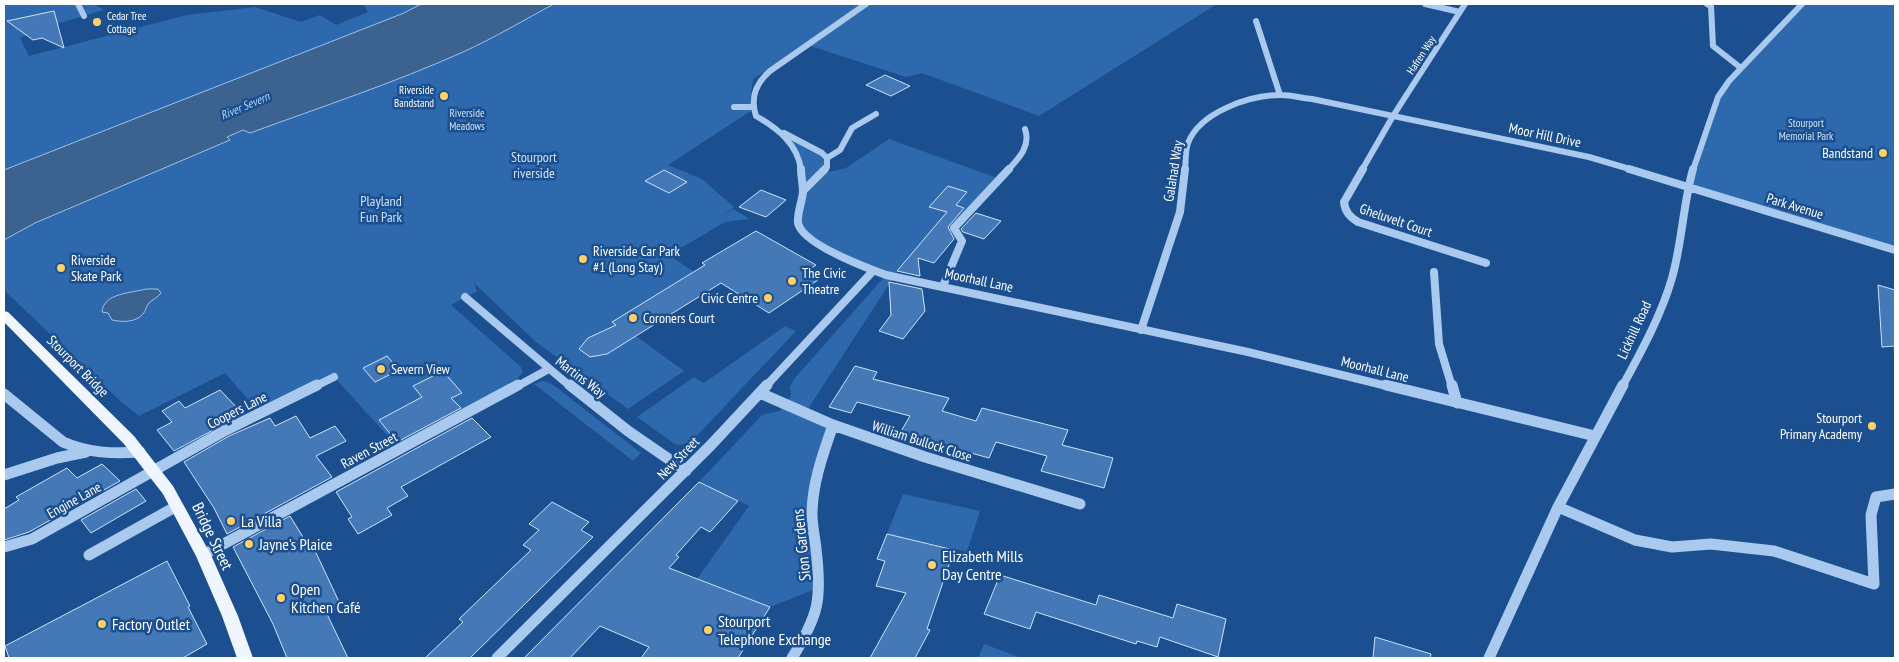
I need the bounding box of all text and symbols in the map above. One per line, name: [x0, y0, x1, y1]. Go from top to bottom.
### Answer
place label: Cedar Tree Cottage: [107, 9, 147, 36]
marker: Cedar Tree Cottage: [91, 16, 103, 28]
street label: Hafren Way: [1403, 32, 1439, 77]
place label: Riverside Bandstand: [394, 83, 434, 110]
water label: River Severn: [218, 88, 272, 123]
marker: Riverside Bandstand: [438, 90, 450, 102]
park label: Riverside Meadows: [449, 106, 485, 133]
park label: Stourport Memorial Park: [1779, 116, 1834, 143]
street label: Moor Hill Drive: [1507, 119, 1583, 151]
street label: Galahad Way: [1159, 138, 1187, 203]
place label: Bandstand: [1822, 144, 1873, 162]
marker: Bandstand: [1877, 147, 1889, 159]
park label: Stourport riverside: [511, 148, 557, 182]
street label: Park Avenue: [1764, 189, 1826, 223]
park label: Playland Fun Park: [360, 192, 402, 226]
street label: Gheluvelt Court: [1357, 199, 1435, 241]
place label: Riverside Car Park #1 (Long Stay): [593, 242, 680, 276]
place label: Riverside Skate Park: [71, 251, 122, 285]
marker: Riverside Car Park #1 (Long Stay): [577, 253, 589, 265]
marker: Riverside Skate Park: [55, 262, 67, 274]
place label: The Civic Theatre: [802, 264, 846, 298]
street label: Moorhall Lane: [943, 264, 1015, 296]
marker: The Civic Theatre: [786, 275, 798, 287]
place label: Civic Centre: [701, 289, 758, 307]
marker: Civic Centre: [762, 292, 774, 304]
street label: Lickhill Road: [1613, 298, 1655, 362]
place label: Coroners Court: [643, 309, 715, 327]
marker: Coroners Court: [627, 312, 639, 324]
street label: Stourport Bridge: [43, 331, 113, 401]
street label: Martins Way: [552, 352, 611, 402]
street label: Moorhall Lane: [1339, 352, 1411, 386]
place label: Severn View: [391, 360, 451, 378]
marker: Severn View: [375, 363, 387, 375]
street label: Coopers Lane: [204, 387, 270, 433]
place label: Stourport Primary Academy: [1780, 409, 1863, 443]
street label: William Bullock Close: [870, 416, 975, 466]
marker: Stourport Primary Academy: [1866, 420, 1878, 432]
street label: Raven Street: [338, 428, 401, 472]
street label: New Street: [653, 433, 703, 483]
street label: Engine Lane: [44, 478, 104, 522]
street label: Bridge Street: [188, 499, 238, 573]
street label: Sion Gardens: [787, 508, 815, 582]
place label: La Villa: [241, 511, 282, 531]
marker: La Villa: [225, 515, 237, 527]
place label: Jayne's Plaice: [258, 534, 332, 554]
marker: Jayne's Plaice: [243, 538, 255, 550]
place label: Elizabeth Mills Day Centre: [942, 546, 1023, 584]
marker: Elizabeth Mills Day Centre: [926, 559, 938, 571]
place label: Open Kitchen Café: [291, 579, 361, 617]
marker: Open Kitchen Café: [275, 592, 287, 604]
place label: Stourport Telephone Exchange: [718, 611, 831, 649]
place label: Factory Outlet: [112, 614, 191, 634]
marker: Factory Outlet: [96, 618, 108, 630]
marker: Stourport Telephone Exchange: [702, 624, 714, 636]

